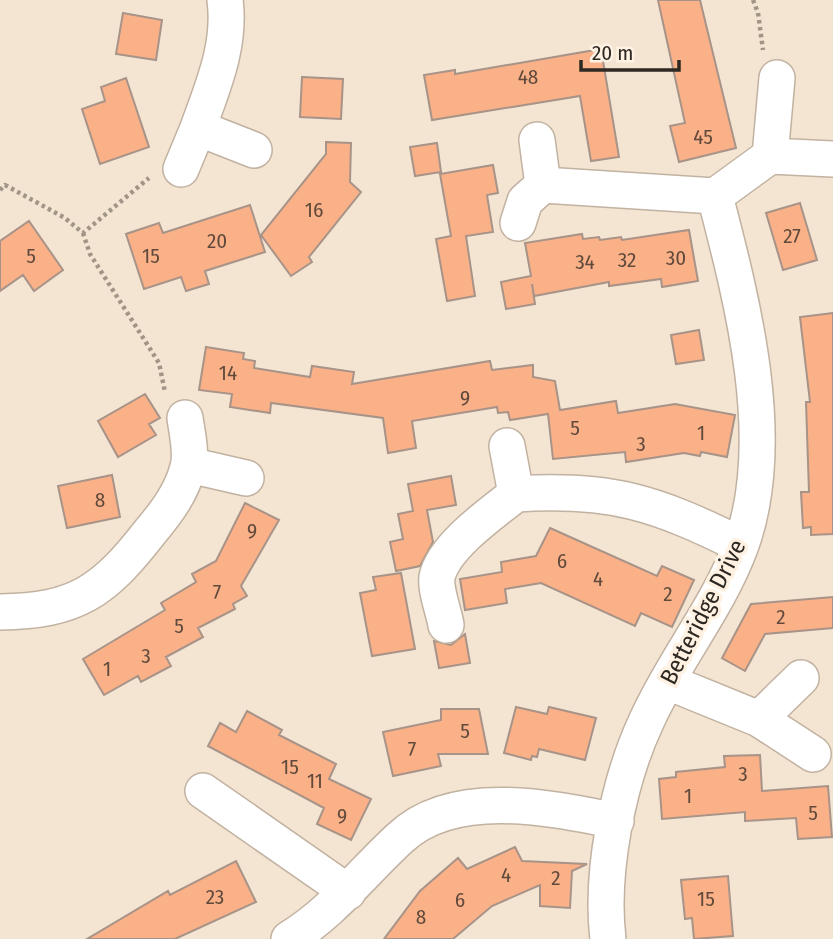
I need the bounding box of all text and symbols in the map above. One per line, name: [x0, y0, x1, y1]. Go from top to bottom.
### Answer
scale bar: [581, 28, 679, 72]
text: 20 m: [592, 40, 633, 66]
house number: 48: [518, 64, 538, 90]
house number: 45: [693, 124, 713, 150]
house number: 16: [305, 197, 323, 223]
house number: 27: [783, 223, 801, 249]
house number: 20: [207, 228, 227, 254]
house number: 5: [26, 243, 36, 269]
house number: 15: [142, 243, 160, 269]
house number: 30: [666, 245, 686, 271]
house number: 32: [618, 247, 636, 273]
house number: 34: [575, 249, 595, 275]
house number: 14: [219, 360, 237, 386]
house number: 9: [460, 385, 470, 411]
house number: 5: [570, 415, 580, 441]
house number: 1: [697, 420, 705, 446]
house number: 3: [636, 431, 646, 457]
house number: 8: [95, 487, 105, 513]
house number: 9: [247, 518, 257, 544]
street label: Betteridge Drive: [655, 535, 751, 689]
house number: 6: [557, 548, 567, 574]
house number: 4: [593, 566, 603, 592]
house number: 7: [213, 579, 221, 605]
house number: 2: [663, 581, 673, 607]
house number: 2: [776, 604, 786, 630]
house number: 5: [174, 613, 184, 639]
house number: 3: [141, 643, 151, 669]
house number: 1: [103, 656, 111, 682]
house number: 5: [460, 718, 470, 744]
house number: 7: [408, 736, 416, 762]
house number: 15: [281, 754, 299, 780]
house number: 3: [738, 761, 748, 787]
house number: 11: [307, 768, 323, 794]
house number: 1: [684, 783, 692, 809]
house number: 5: [808, 800, 818, 826]
house number: 9: [337, 803, 347, 829]
house number: 4: [501, 862, 511, 888]
house number: 2: [551, 865, 561, 891]
house number: 23: [206, 884, 224, 910]
house number: 15: [697, 886, 715, 912]
house number: 6: [455, 887, 465, 913]
house number: 8: [416, 904, 426, 930]

